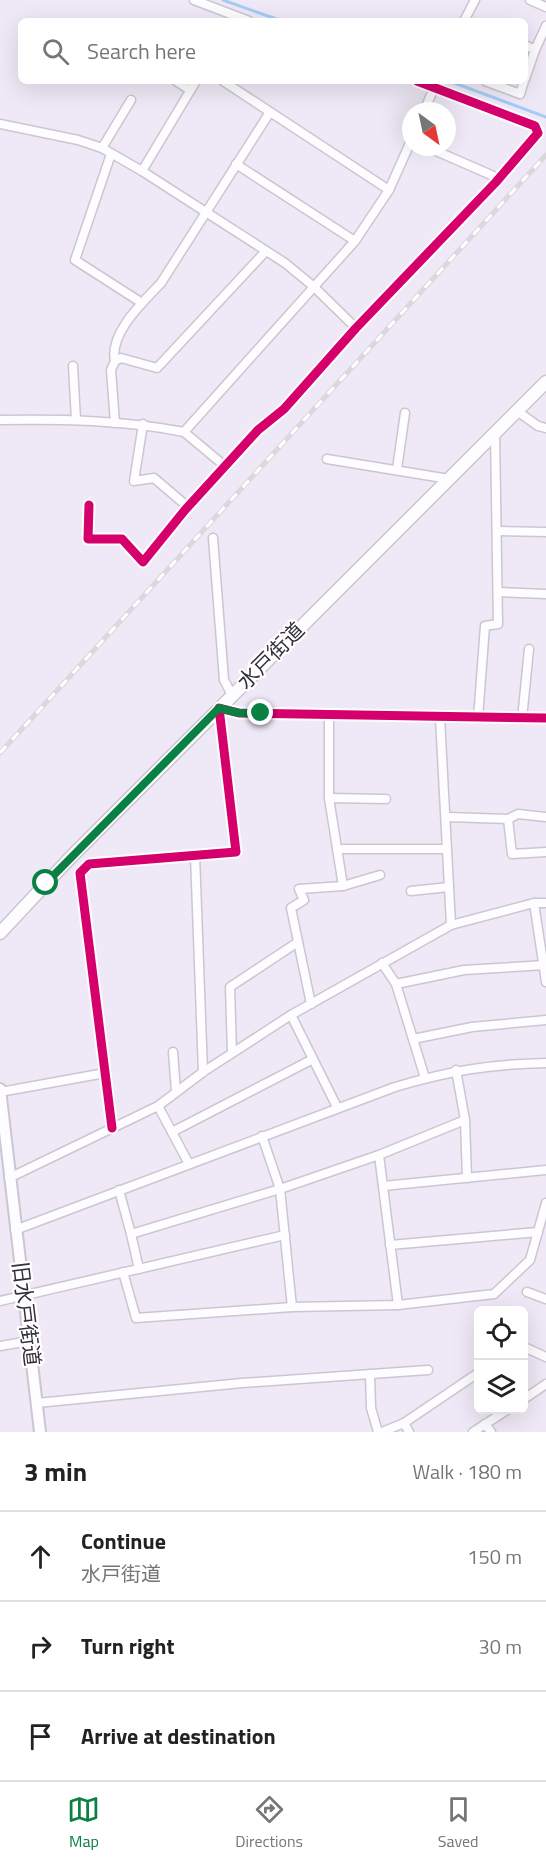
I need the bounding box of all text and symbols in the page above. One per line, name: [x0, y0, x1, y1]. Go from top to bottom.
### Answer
search box: [18, 18, 528, 84]
text: Search here: [87, 34, 196, 68]
icon: search: [39, 35, 72, 68]
north arrow: [402, 102, 456, 156]
street label: 水戸街道: [229, 614, 311, 696]
route end: [247, 699, 273, 725]
route start: [32, 869, 58, 895]
street label: 旧水戸街道: [5, 1260, 49, 1368]
map controls: [474, 1306, 528, 1414]
button: locate: [474, 1306, 528, 1360]
button: layers: [474, 1360, 528, 1414]
text: 3 min: [24, 1452, 87, 1491]
text: Walk · 180 m: [413, 1456, 522, 1487]
text: Continue: [81, 1524, 166, 1558]
icon: ahead: [24, 1540, 57, 1573]
text: 150 m: [467, 1541, 522, 1572]
text: 水戸街道: [81, 1558, 161, 1589]
text: Turn right: [81, 1629, 175, 1663]
icon: right: [24, 1630, 57, 1663]
text: 30 m: [478, 1631, 522, 1662]
text: Arrive at destination: [81, 1719, 276, 1753]
icon: arrive: [24, 1720, 57, 1753]
tab: Map: [67, 1793, 100, 1853]
tab: Directions: [235, 1793, 303, 1853]
tab: Saved: [438, 1793, 479, 1853]

